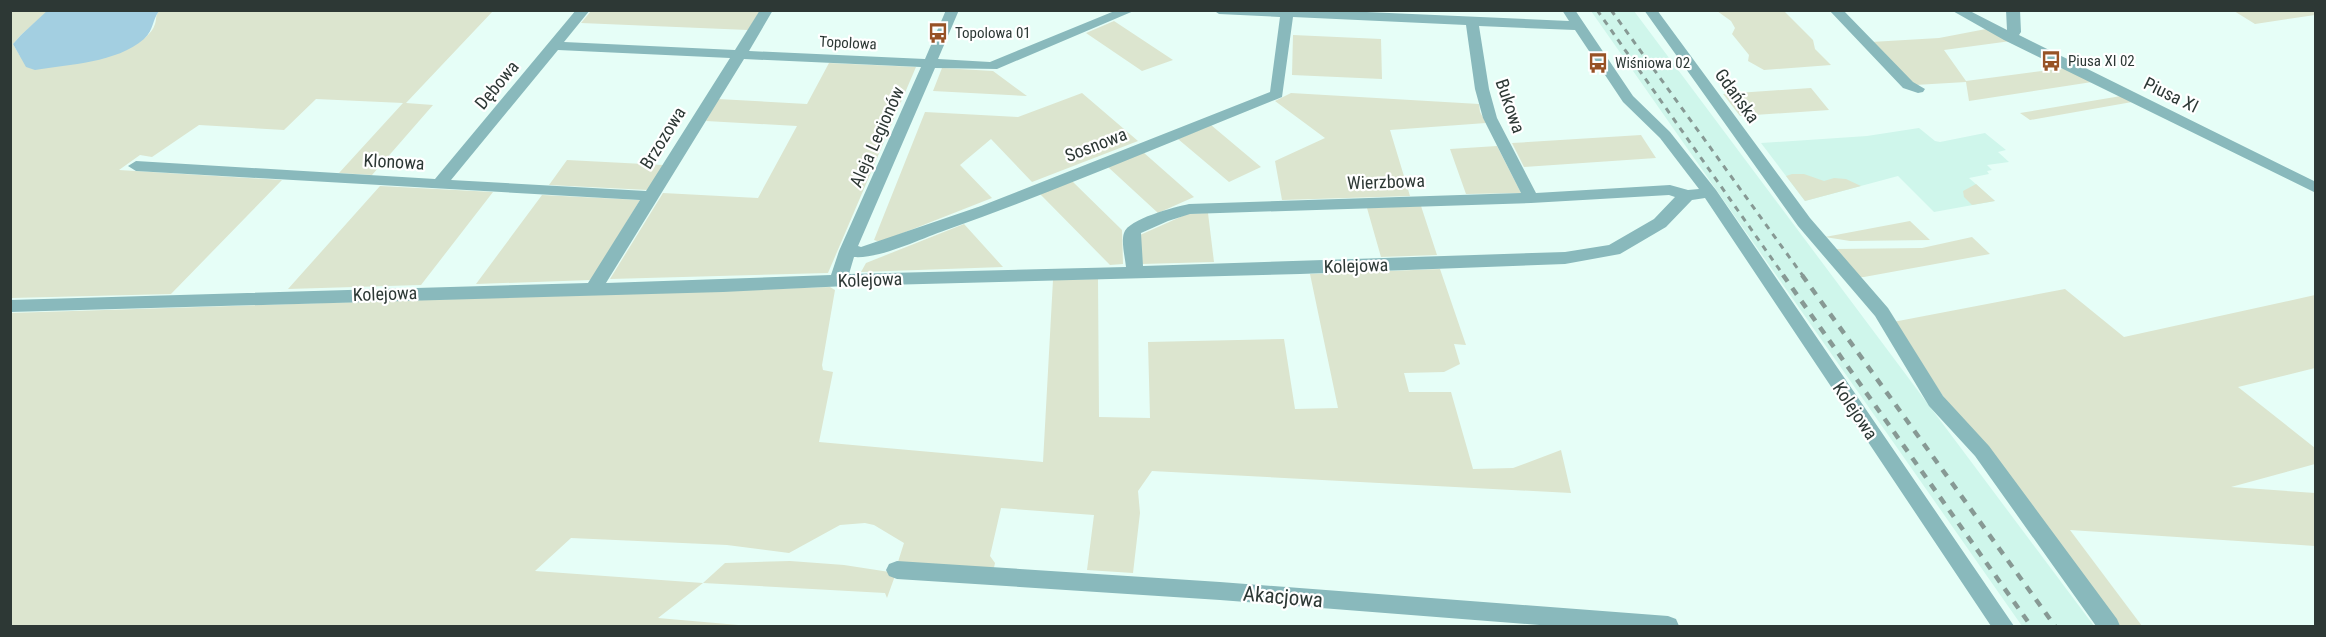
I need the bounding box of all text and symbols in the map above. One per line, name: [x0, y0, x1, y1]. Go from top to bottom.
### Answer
bus stop icon: Topolowa 01: [926, 21, 950, 45]
place label: Topolowa 01: [955, 24, 1031, 42]
street label: Topolowa: [819, 33, 877, 53]
bus stop icon: Piusa XI 02: [2039, 49, 2063, 73]
bus stop icon: Wiśniowa 02: [1586, 51, 1610, 75]
place label: Piusa XI 02: [2068, 52, 2135, 70]
place label: Wiśniowa 02: [1615, 54, 1690, 72]
street label: Dębowa: [470, 56, 523, 113]
street label: Gdańska: [1711, 65, 1764, 127]
street label: Piusa XI: [2140, 72, 2202, 117]
street label: Bukowa: [1491, 76, 1530, 136]
street label: Aleja Legionów: [845, 83, 908, 191]
street label: Brzozowa: [635, 103, 690, 173]
street label: Sosnowa: [1062, 123, 1130, 166]
street label: Klonowa: [363, 149, 425, 174]
street label: Wierzbowa: [1347, 170, 1425, 193]
street label: Kolejowa: [1323, 254, 1389, 277]
street label: Kolejowa: [837, 268, 903, 291]
street label: Kolejowa: [352, 282, 418, 305]
street label: Kolejowa: [1829, 378, 1882, 443]
street label: Akacjowa: [1242, 582, 1324, 612]

